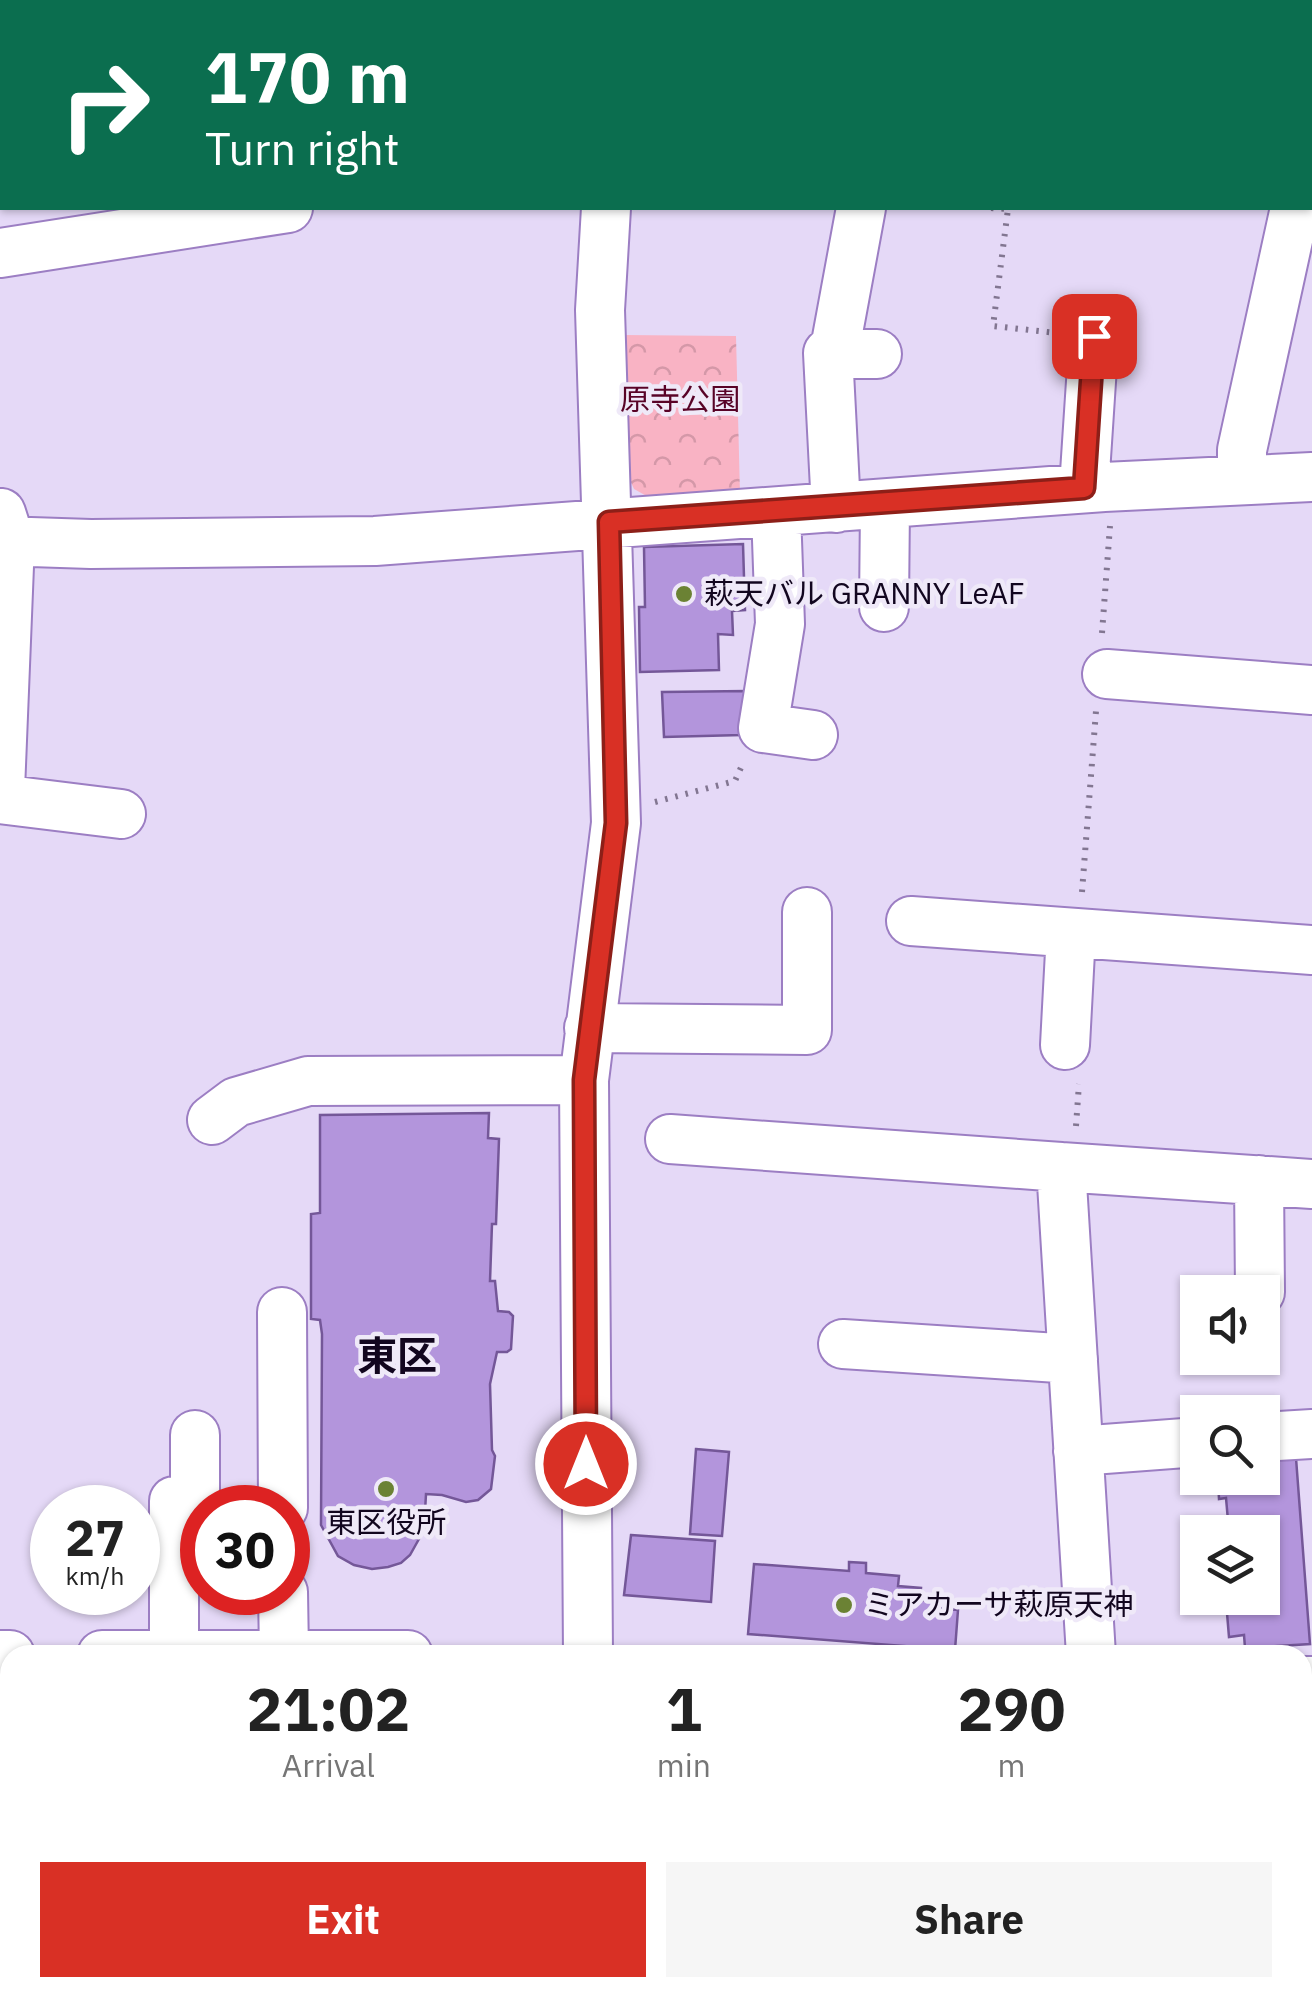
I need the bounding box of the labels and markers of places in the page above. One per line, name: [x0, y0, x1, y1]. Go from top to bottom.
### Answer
pin: [1052, 294, 1137, 379]
place label: 萩天バル GRANNY LeAF: [704, 573, 1025, 612]
marker: 萩天バル GRANNY LeAF: [673, 583, 695, 605]
marker: 東区役所: [375, 1478, 397, 1500]
place label: 東区役所: [326, 1502, 446, 1541]
place label: ミアカーサ萩原天神: [864, 1584, 1133, 1623]
marker: ミアカーサ萩原天神: [833, 1594, 855, 1616]

